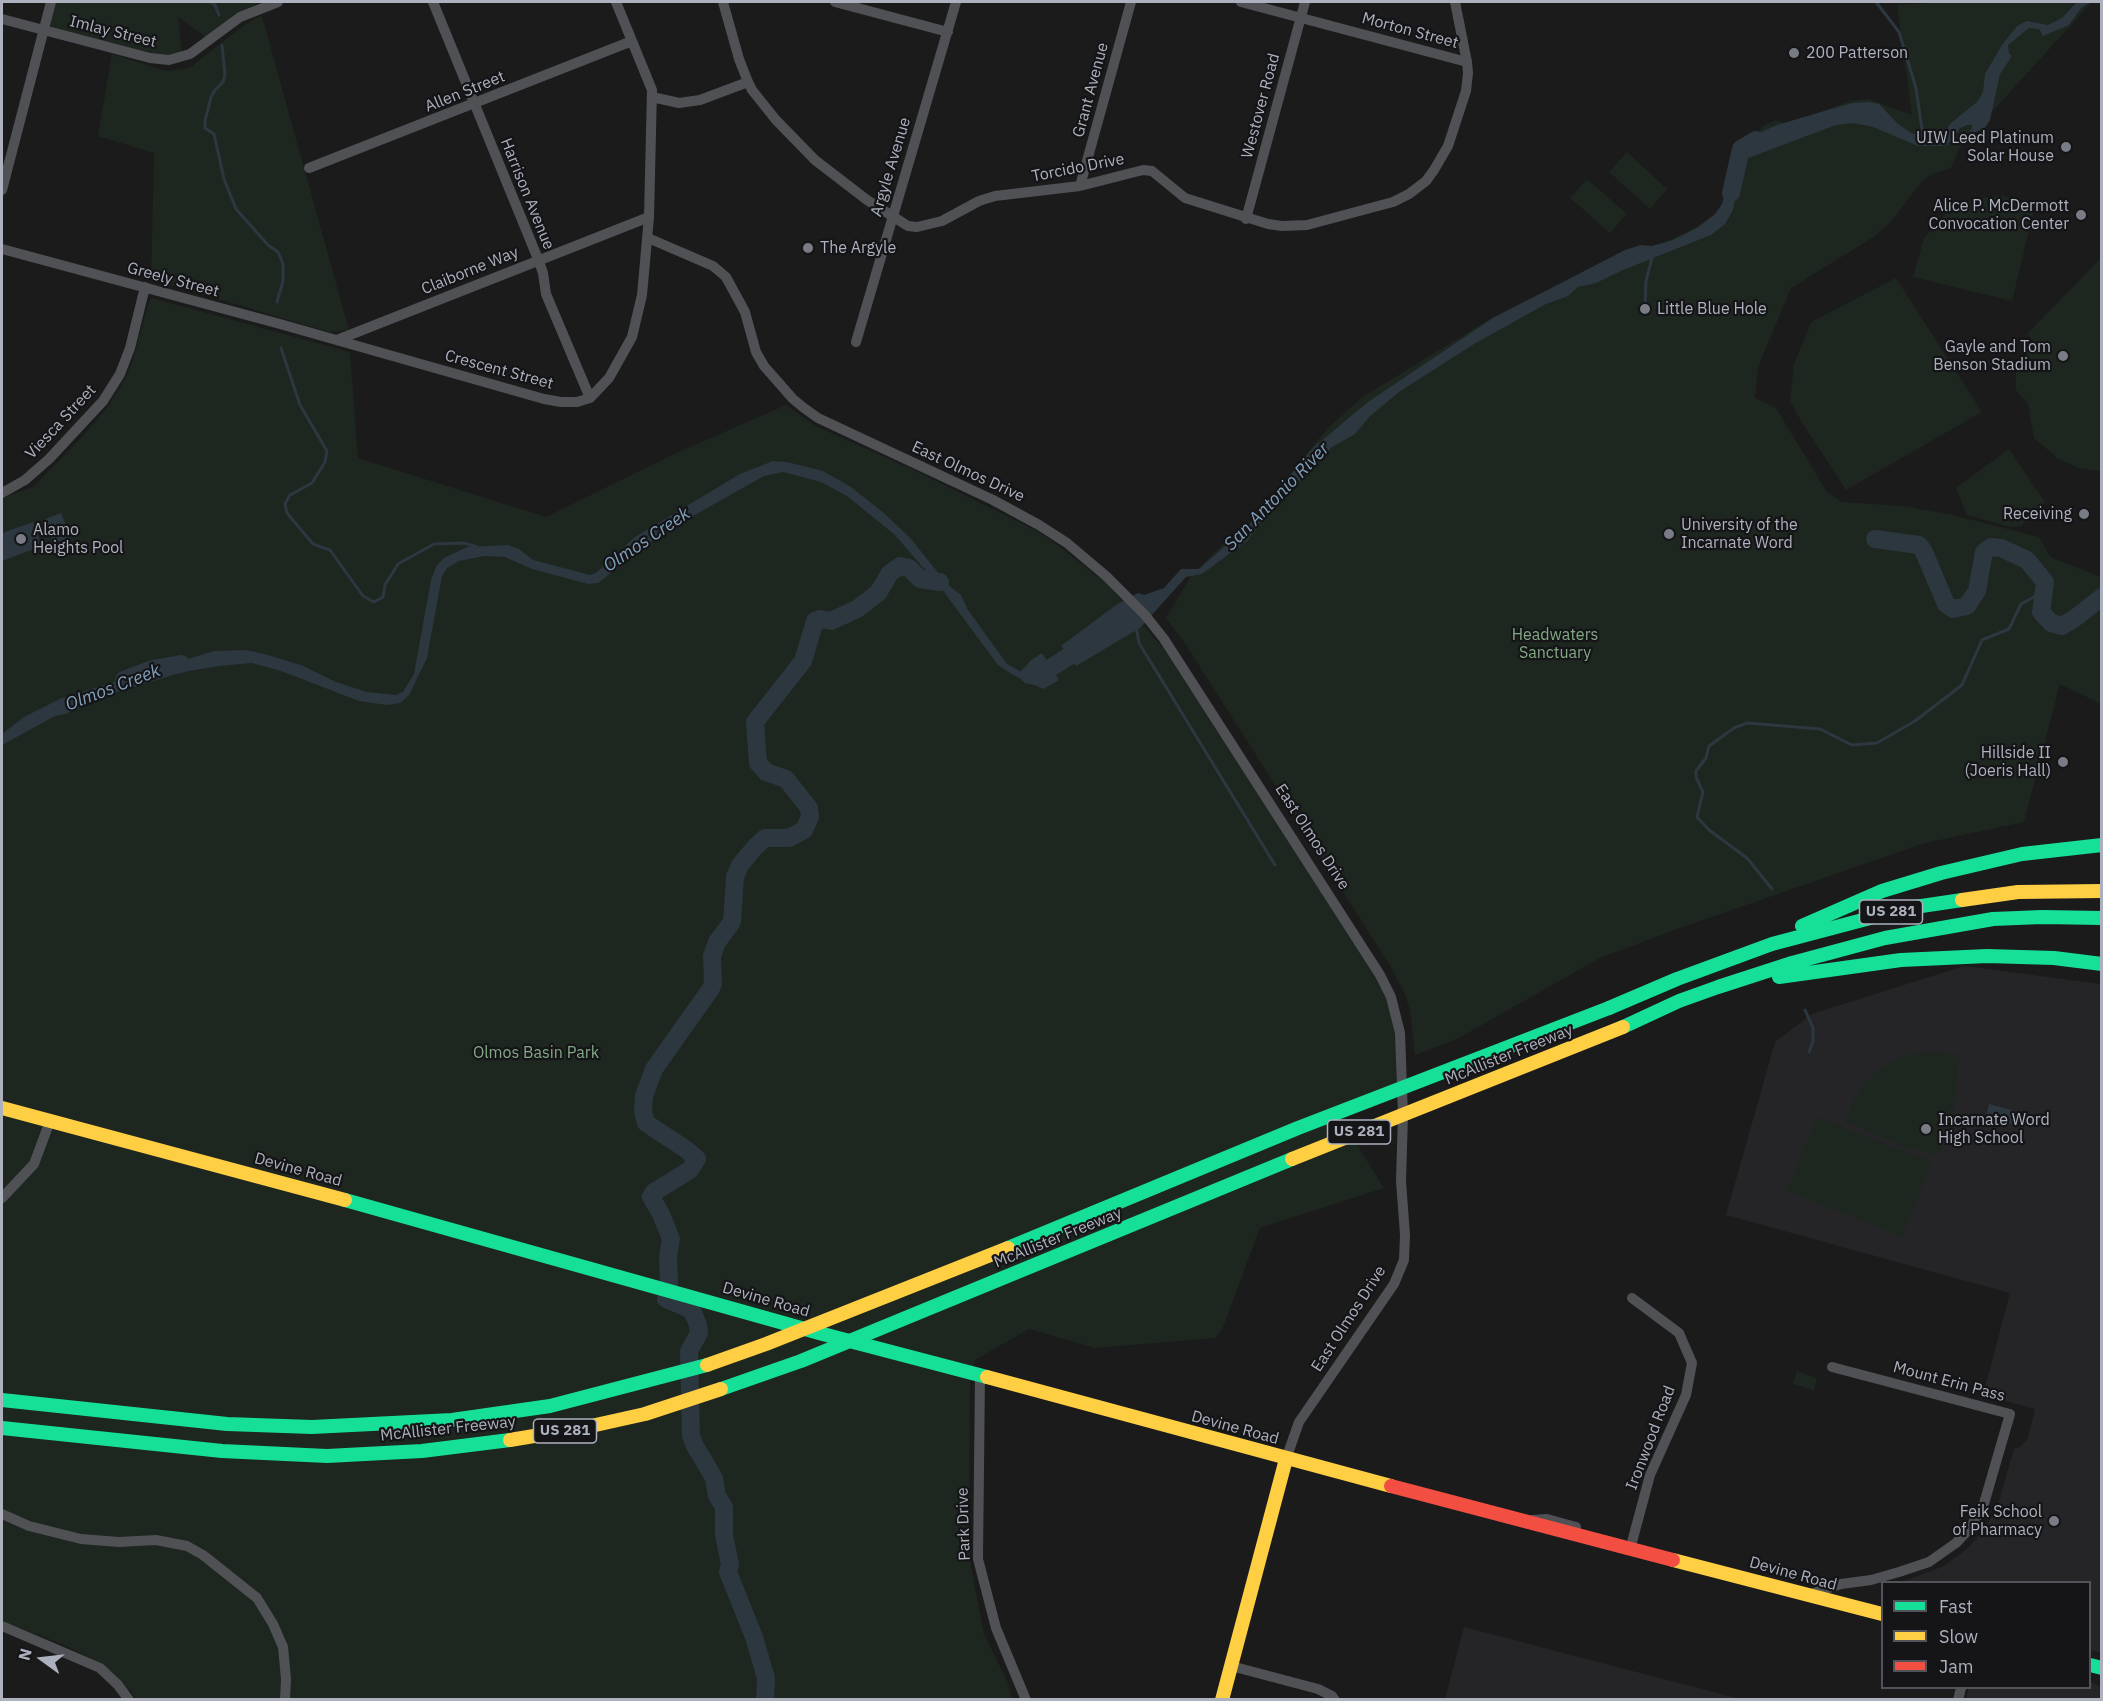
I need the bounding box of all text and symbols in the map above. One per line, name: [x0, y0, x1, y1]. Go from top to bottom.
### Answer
street label: Morton Street: [1360, 9, 1460, 53]
street label: Imlay Street: [68, 12, 158, 52]
street label: Grant Avenue: [1069, 40, 1113, 140]
place label: 200 Patterson: [1806, 43, 1908, 63]
marker: 200 Patterson: [1787, 46, 1801, 60]
street label: Westover Road: [1238, 51, 1284, 161]
street label: Allen Street: [422, 67, 508, 117]
street label: Argyle Avenue: [867, 115, 915, 219]
place label: UIW Leed Platinum Solar House: [1916, 128, 2054, 166]
street label: Harrison Avenue: [496, 135, 558, 253]
marker: UIW Leed Platinum Solar House: [2059, 140, 2073, 154]
street label: Torcido Drive: [1030, 150, 1126, 186]
place label: Alice P. McDermott Convocation Center: [1928, 196, 2069, 234]
marker: Alice P. McDermott Convocation Center: [2074, 208, 2088, 222]
place label: The Argyle: [820, 238, 896, 258]
marker: The Argyle: [801, 241, 815, 255]
street label: Claiborne Way: [419, 243, 521, 299]
street label: Greely Street: [125, 259, 221, 301]
place label: Little Blue Hole: [1657, 299, 1767, 319]
marker: Little Blue Hole: [1638, 302, 1652, 316]
place label: Gayle and Tom Benson Stadium: [1933, 337, 2051, 375]
street label: Crescent Street: [443, 346, 555, 394]
marker: Gayle and Tom Benson Stadium: [2056, 349, 2070, 363]
street label: Viesca Street: [22, 381, 100, 463]
street label: East Olmos Drive: [909, 437, 1027, 507]
water label: San Antonio River: [1220, 439, 1334, 555]
water label: Olmos Creek: [600, 503, 694, 577]
place label: Receiving: [2003, 504, 2072, 524]
marker: Receiving: [2077, 507, 2091, 521]
place label: University of the Incarnate Word: [1681, 515, 1798, 553]
place label: Alamo Heights Pool: [33, 520, 123, 558]
marker: University of the Incarnate Word: [1662, 527, 1676, 541]
marker: Alamo Heights Pool: [14, 532, 28, 546]
park label: Headwaters Sanctuary: [1512, 625, 1598, 663]
water label: Olmos Creek: [62, 660, 164, 716]
place label: Hillside II (Joeris Hall): [1964, 743, 2051, 781]
marker: Hillside II (Joeris Hall): [2056, 755, 2070, 769]
street label: East Olmos Drive: [1271, 781, 1353, 893]
road number: US 281: [1860, 900, 1922, 924]
street label: McAllister Freeway: [1442, 1021, 1576, 1089]
park label: Olmos Basin Park: [473, 1043, 599, 1063]
place label: Incarnate Word High School: [1938, 1110, 2050, 1148]
road number: US 281: [1328, 1120, 1390, 1144]
marker: Incarnate Word High School: [1919, 1122, 1933, 1136]
street label: Devine Road: [252, 1149, 344, 1191]
street label: McAllister Freeway: [991, 1204, 1125, 1272]
street label: East Olmos Drive: [1308, 1263, 1390, 1375]
street label: Devine Road: [720, 1278, 812, 1322]
street label: Mount Erin Pass: [1891, 1358, 2007, 1406]
street label: Ironwood Road: [1622, 1383, 1680, 1493]
street label: Devine Road: [1189, 1407, 1281, 1449]
street label: McAllister Freeway: [379, 1412, 517, 1446]
road number: US 281: [534, 1419, 596, 1443]
street label: Park Drive: [953, 1487, 975, 1561]
place label: Feik School of Pharmacy: [1952, 1502, 2042, 1540]
marker: Feik School of Pharmacy: [2047, 1514, 2061, 1528]
street label: Devine Road: [1747, 1553, 1839, 1595]
legend: [1881, 1581, 2091, 1689]
text: Fast: [1939, 1595, 1973, 1618]
text: Slow: [1939, 1625, 1978, 1648]
north arrow: [12, 1629, 72, 1689]
text: N: [13, 1646, 36, 1663]
text: Jam: [1939, 1655, 1974, 1678]

